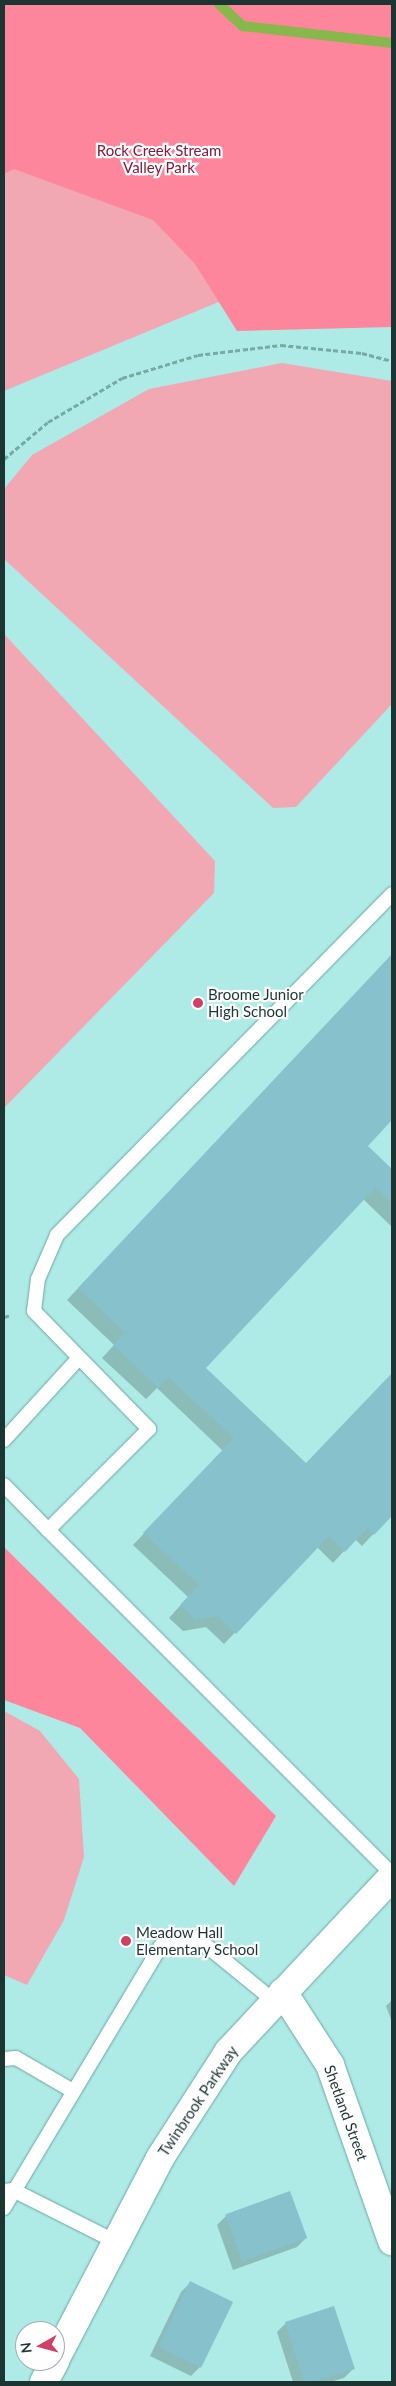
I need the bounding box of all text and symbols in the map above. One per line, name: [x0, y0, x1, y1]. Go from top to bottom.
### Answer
park label: Rock Creek Stream Valley Park: [97, 141, 221, 176]
place label: Broome Junior High School: [208, 985, 304, 1020]
marker: Broome Junior High School: [192, 997, 204, 1009]
place label: Meadow Hall Elementary School: [136, 1923, 259, 1958]
marker: Meadow Hall Elementary School: [120, 1935, 132, 1947]
street label: Twinbrook Parkway: [154, 2042, 242, 2160]
street label: Shetland Street: [320, 2063, 372, 2163]
north arrow: [15, 2321, 65, 2371]
text: N: [17, 2341, 35, 2354]

